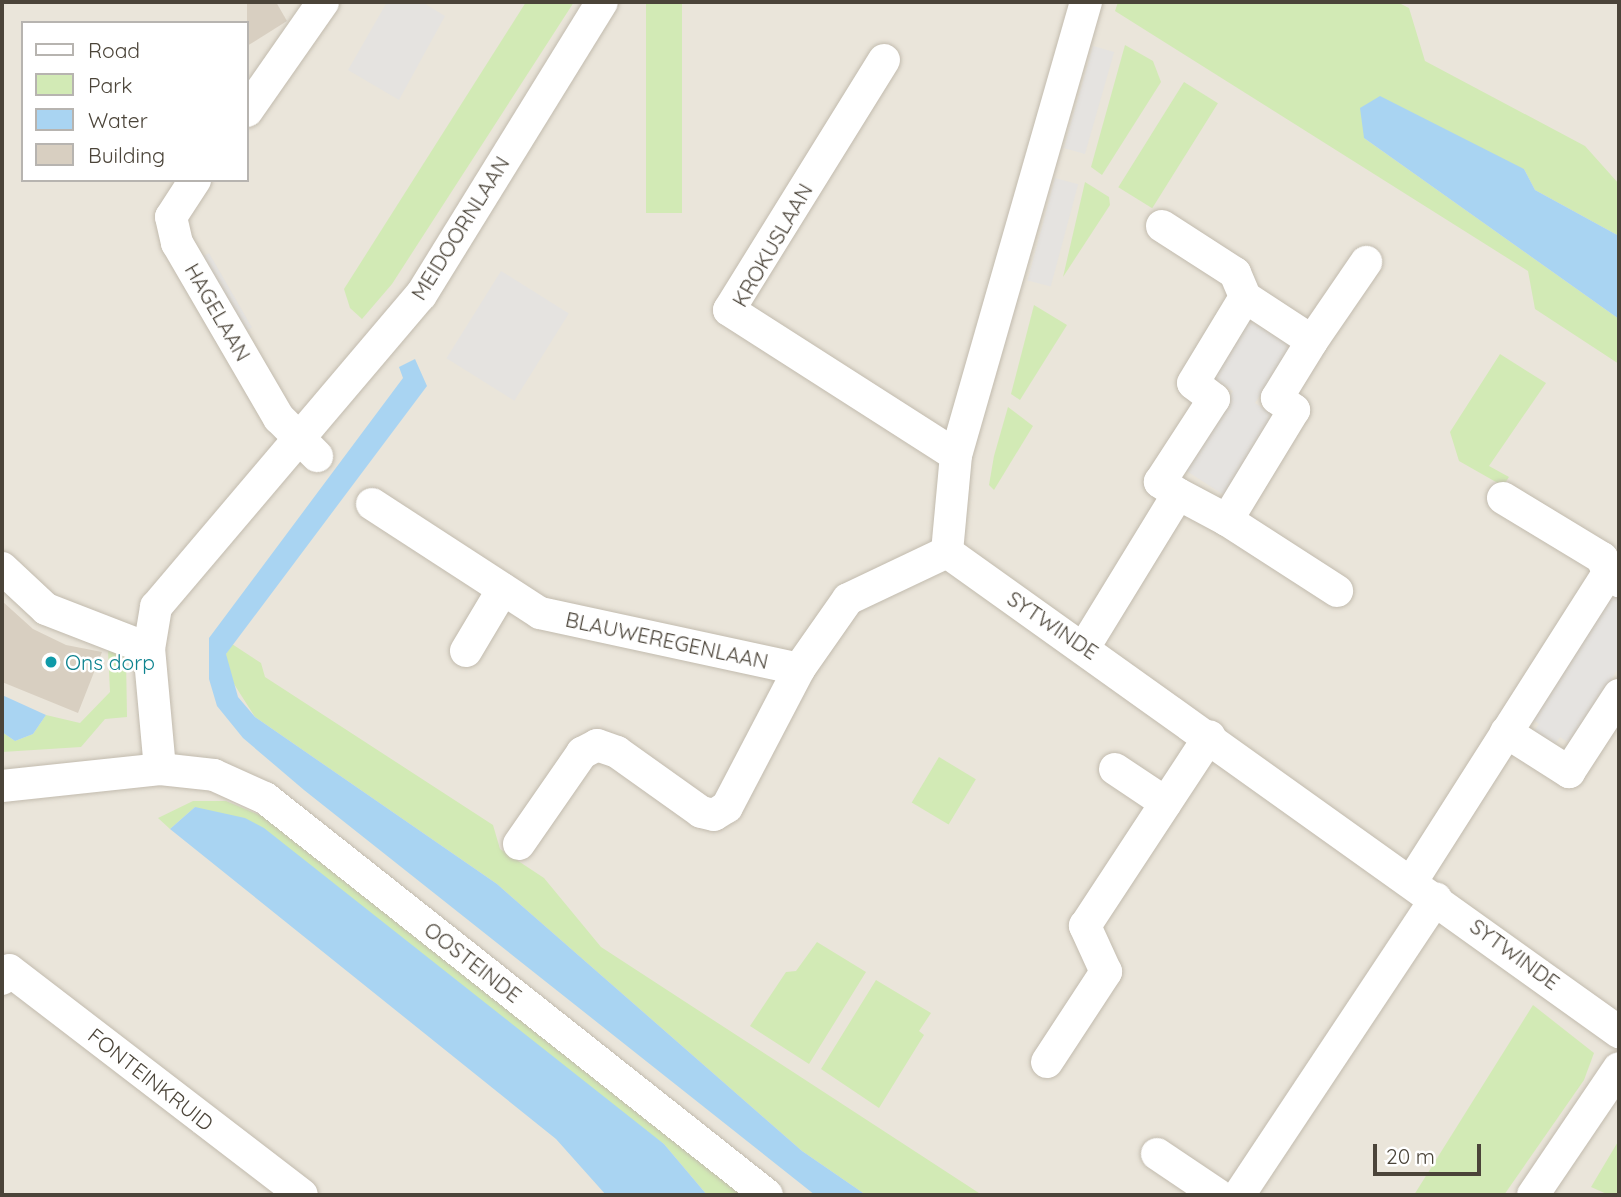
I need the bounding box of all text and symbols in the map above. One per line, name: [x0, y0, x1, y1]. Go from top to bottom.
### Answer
legend: [21, 21, 248, 182]
text: Road: [88, 37, 140, 63]
text: Park: [88, 72, 132, 98]
text: Water: [88, 107, 148, 133]
text: Building: [88, 142, 165, 168]
street label: MEIDOORNLAAN: [406, 151, 514, 305]
street label: KROKUSLAAN: [727, 179, 817, 311]
street label: HAGELAAN: [180, 259, 256, 365]
street label: SYTWINDE: [1003, 585, 1103, 665]
street label: BLAUWEREGENLAAN: [563, 606, 771, 674]
place label: Ons dorp: [65, 649, 155, 675]
marker: Ons dorp: [43, 654, 59, 670]
street label: SYTWINDE: [1465, 913, 1565, 995]
street label: OOSTEINDE: [419, 916, 527, 1008]
street label: FONTEINKRUID: [83, 1022, 219, 1136]
scale bar: [1376, 1130, 1484, 1174]
text: 20 m: [1386, 1143, 1435, 1169]

